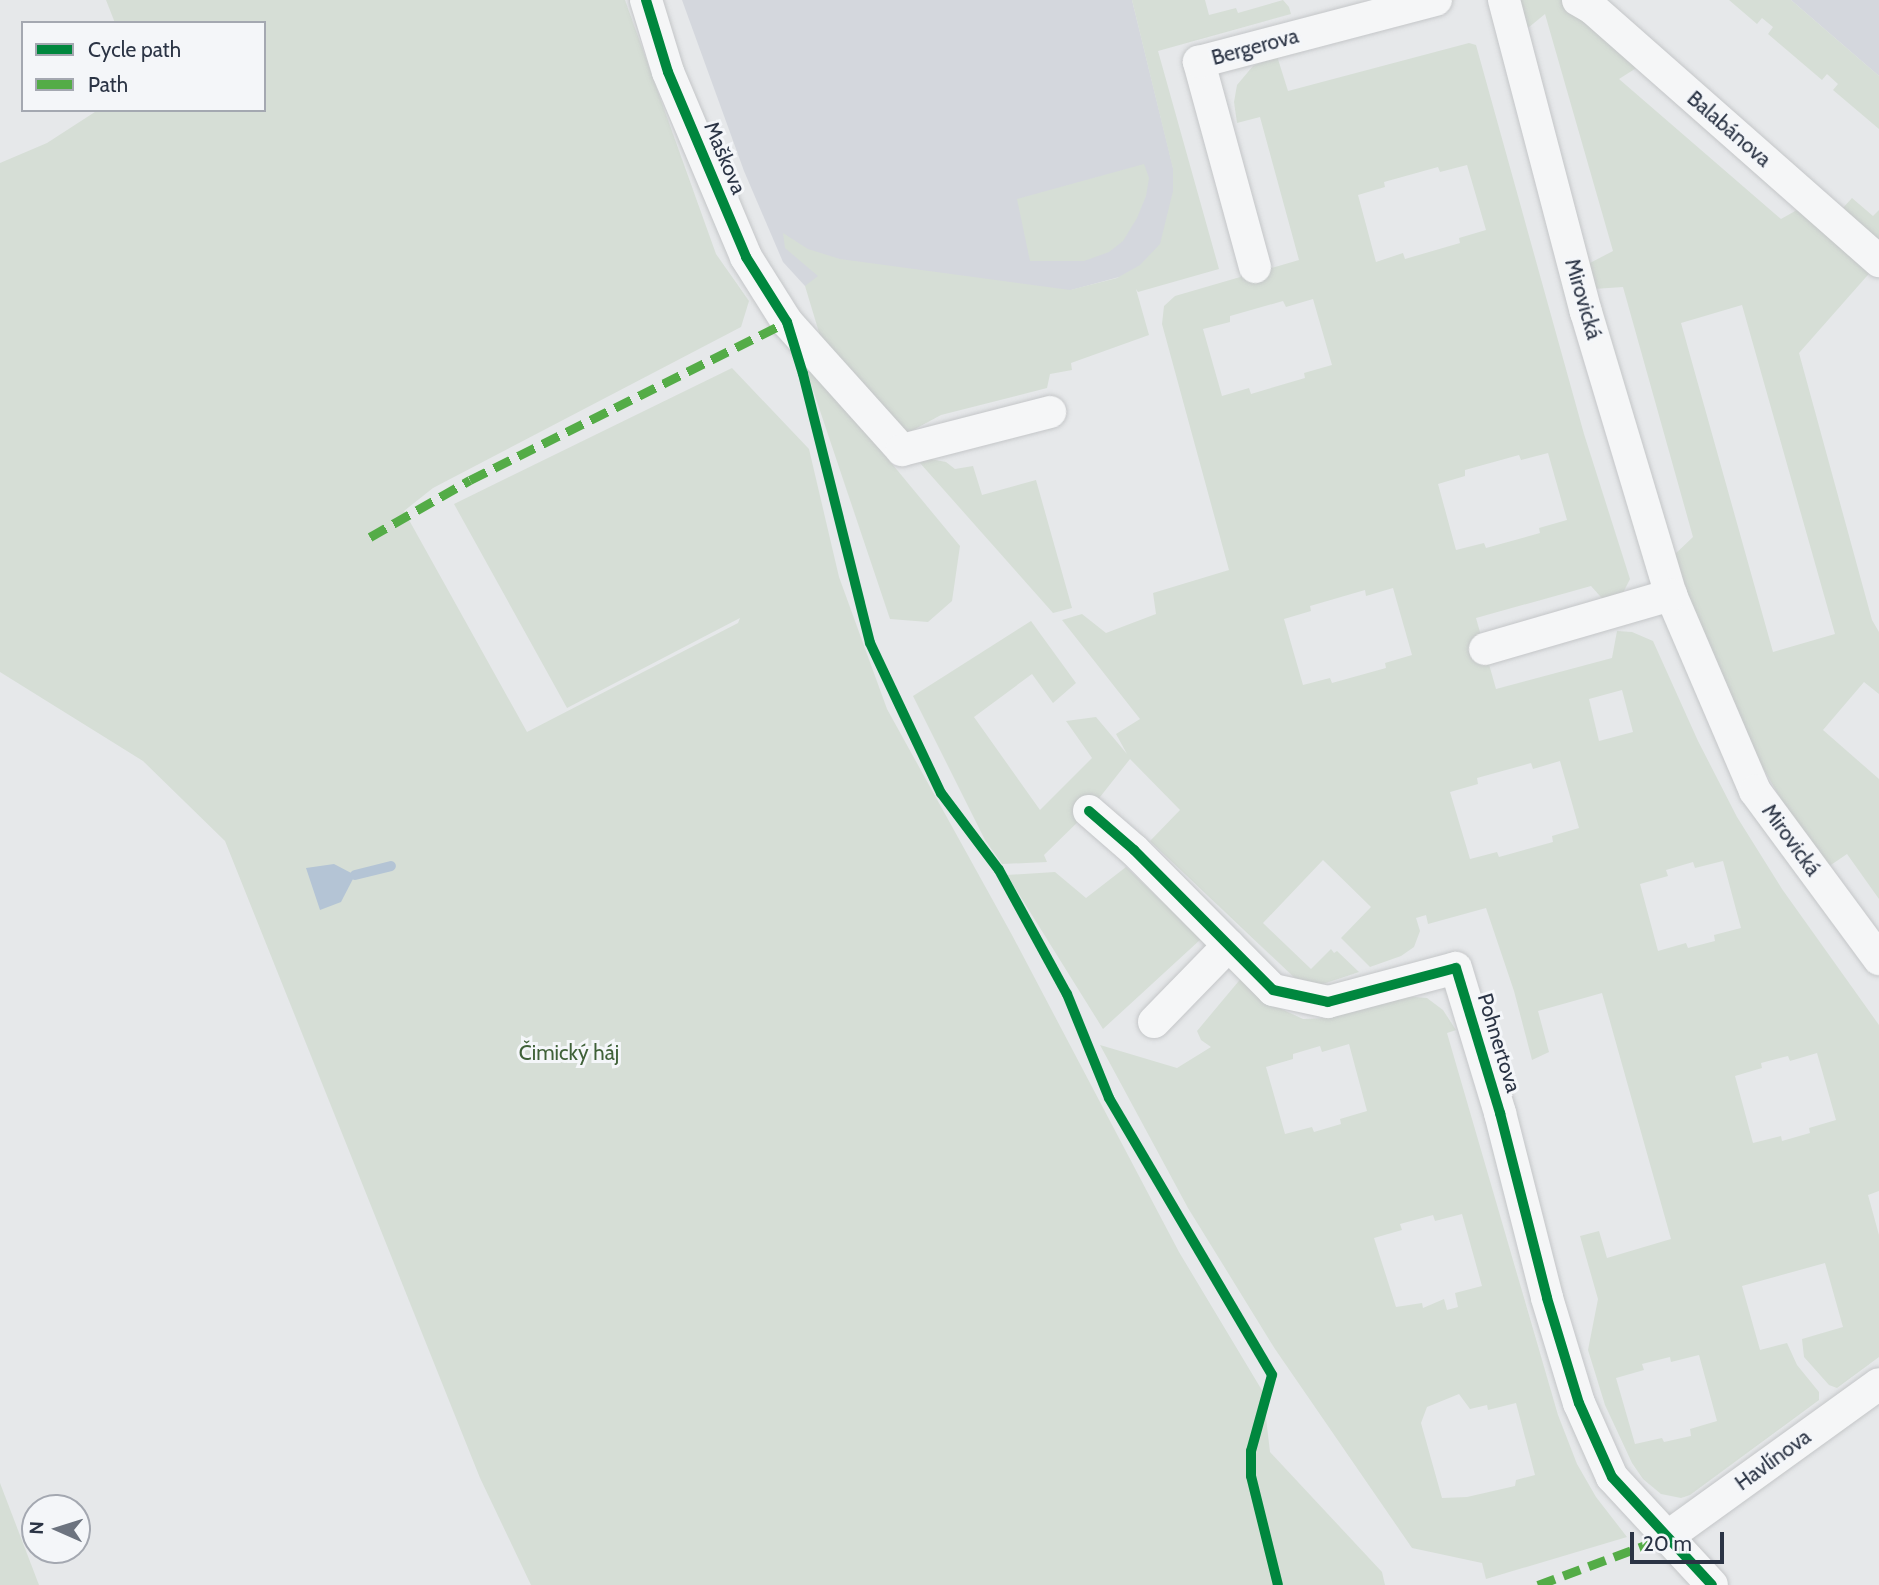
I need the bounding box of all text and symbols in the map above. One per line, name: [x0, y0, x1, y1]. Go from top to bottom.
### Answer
legend: [21, 21, 266, 112]
street label: Bergerova: [1209, 23, 1301, 71]
text: Cycle path: [88, 37, 181, 62]
text: Path: [88, 72, 128, 97]
street label: Balabánova: [1682, 86, 1776, 172]
street label: Maškova: [698, 118, 752, 198]
street label: Mirovická: [1559, 256, 1607, 342]
street label: Mirovická: [1756, 799, 1826, 881]
street label: Pohnertova: [1472, 990, 1526, 1096]
park label: Čimický háj: [519, 1040, 619, 1066]
street label: Havlínova: [1730, 1424, 1816, 1496]
north arrow: [21, 1494, 91, 1564]
scale bar: [1634, 1518, 1728, 1562]
text: N: [25, 1521, 48, 1535]
text: 20 m: [1643, 1531, 1692, 1556]

